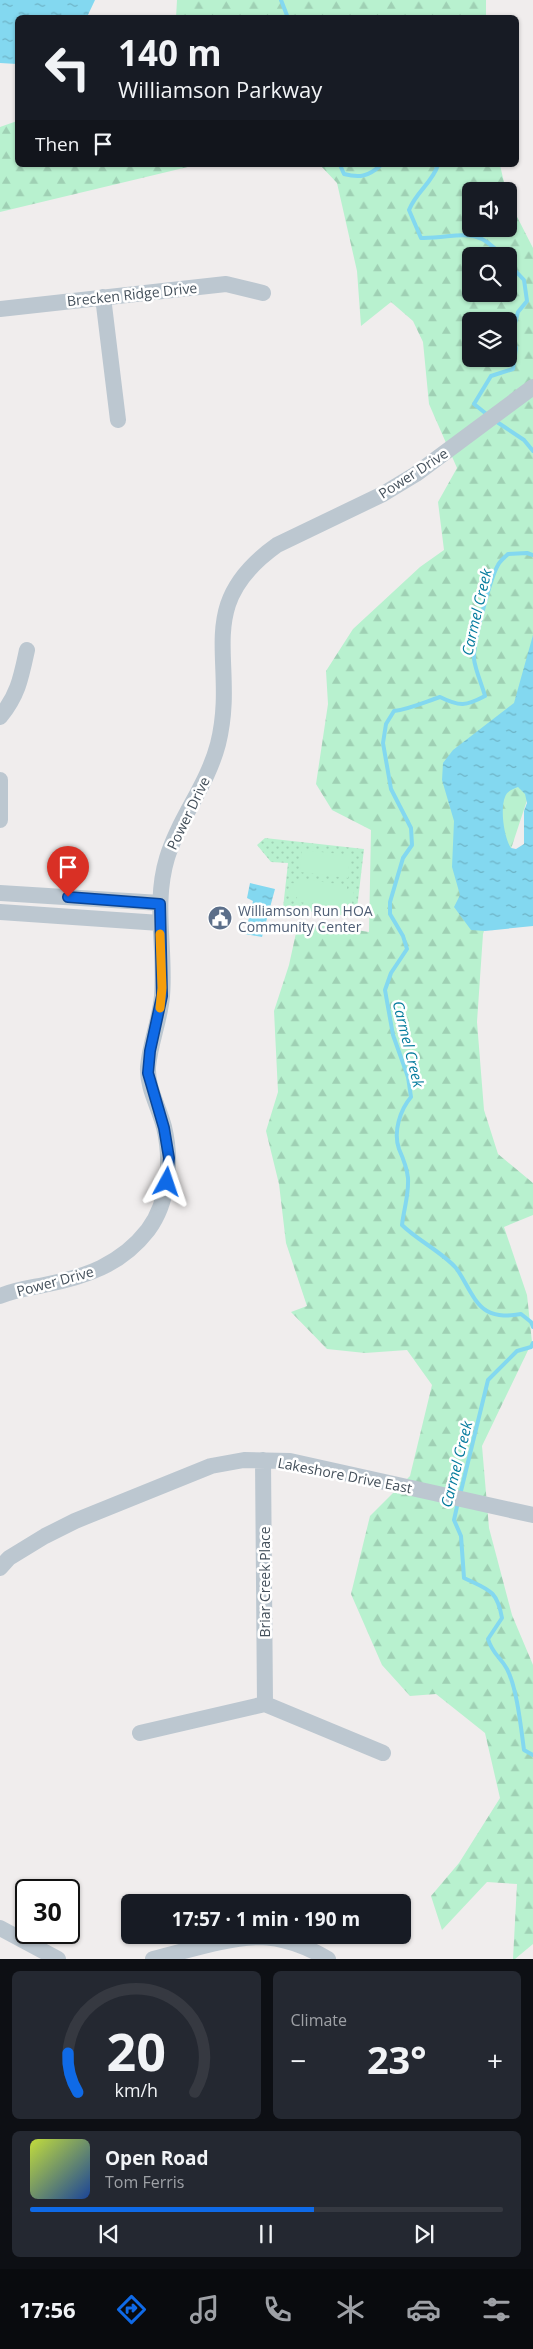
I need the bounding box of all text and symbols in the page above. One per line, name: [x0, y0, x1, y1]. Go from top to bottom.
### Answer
text: 140 m: [118, 29, 222, 76]
icon: left: [35, 35, 100, 100]
text: Williamson Parkway: [118, 74, 322, 104]
icon: arrive: [89, 130, 117, 158]
text: Then: [35, 131, 79, 157]
map controls: [462, 182, 517, 367]
button: sound: [462, 182, 517, 237]
button: search: [462, 247, 517, 302]
street label: Brecken Ridge Drive: [66, 278, 198, 310]
button: layers: [462, 312, 517, 367]
street label: Power Drive: [375, 443, 451, 503]
water label: Carmel Creek: [456, 566, 496, 657]
street label: Power Drive: [162, 773, 214, 853]
pin: [47, 846, 89, 897]
icon: arrive: [54, 853, 82, 881]
place label: Williamson Run HOA Community Center: [238, 901, 373, 936]
public building icon: Williamson Run HOA Community Center: [207, 905, 233, 931]
water label: Carmel Creek: [389, 999, 430, 1090]
position arrow: [140, 1155, 192, 1207]
street label: Power Drive: [14, 1262, 96, 1300]
water label: Carmel Creek: [436, 1418, 477, 1509]
street label: Lakeshore Drive East: [276, 1453, 414, 1497]
street label: Briar Creek Place: [255, 1526, 274, 1638]
speed limit sign: 30: [15, 1879, 80, 1944]
text: 17:57 · 1 min · 190 m: [172, 1906, 360, 1932]
text: Climate: [291, 2009, 347, 2031]
text: 20: [107, 2015, 166, 2086]
text: 23°: [367, 2033, 427, 2085]
text: −: [291, 2041, 307, 2079]
text: +: [487, 2041, 503, 2079]
text: km/h: [115, 2078, 158, 2102]
text: Open Road: [105, 2145, 209, 2171]
text: Tom Ferris: [105, 2171, 184, 2193]
icon: previous: [95, 2220, 123, 2248]
icon: pause: [252, 2220, 280, 2248]
icon: next: [410, 2220, 438, 2248]
icon: directions: [114, 2292, 149, 2327]
icon: music: [187, 2292, 222, 2327]
icon: phone: [260, 2292, 295, 2327]
icon: climate: [333, 2292, 368, 2327]
icon: car: [406, 2292, 441, 2327]
icon: filters: [479, 2292, 514, 2327]
text: 17:56: [19, 2294, 76, 2324]

